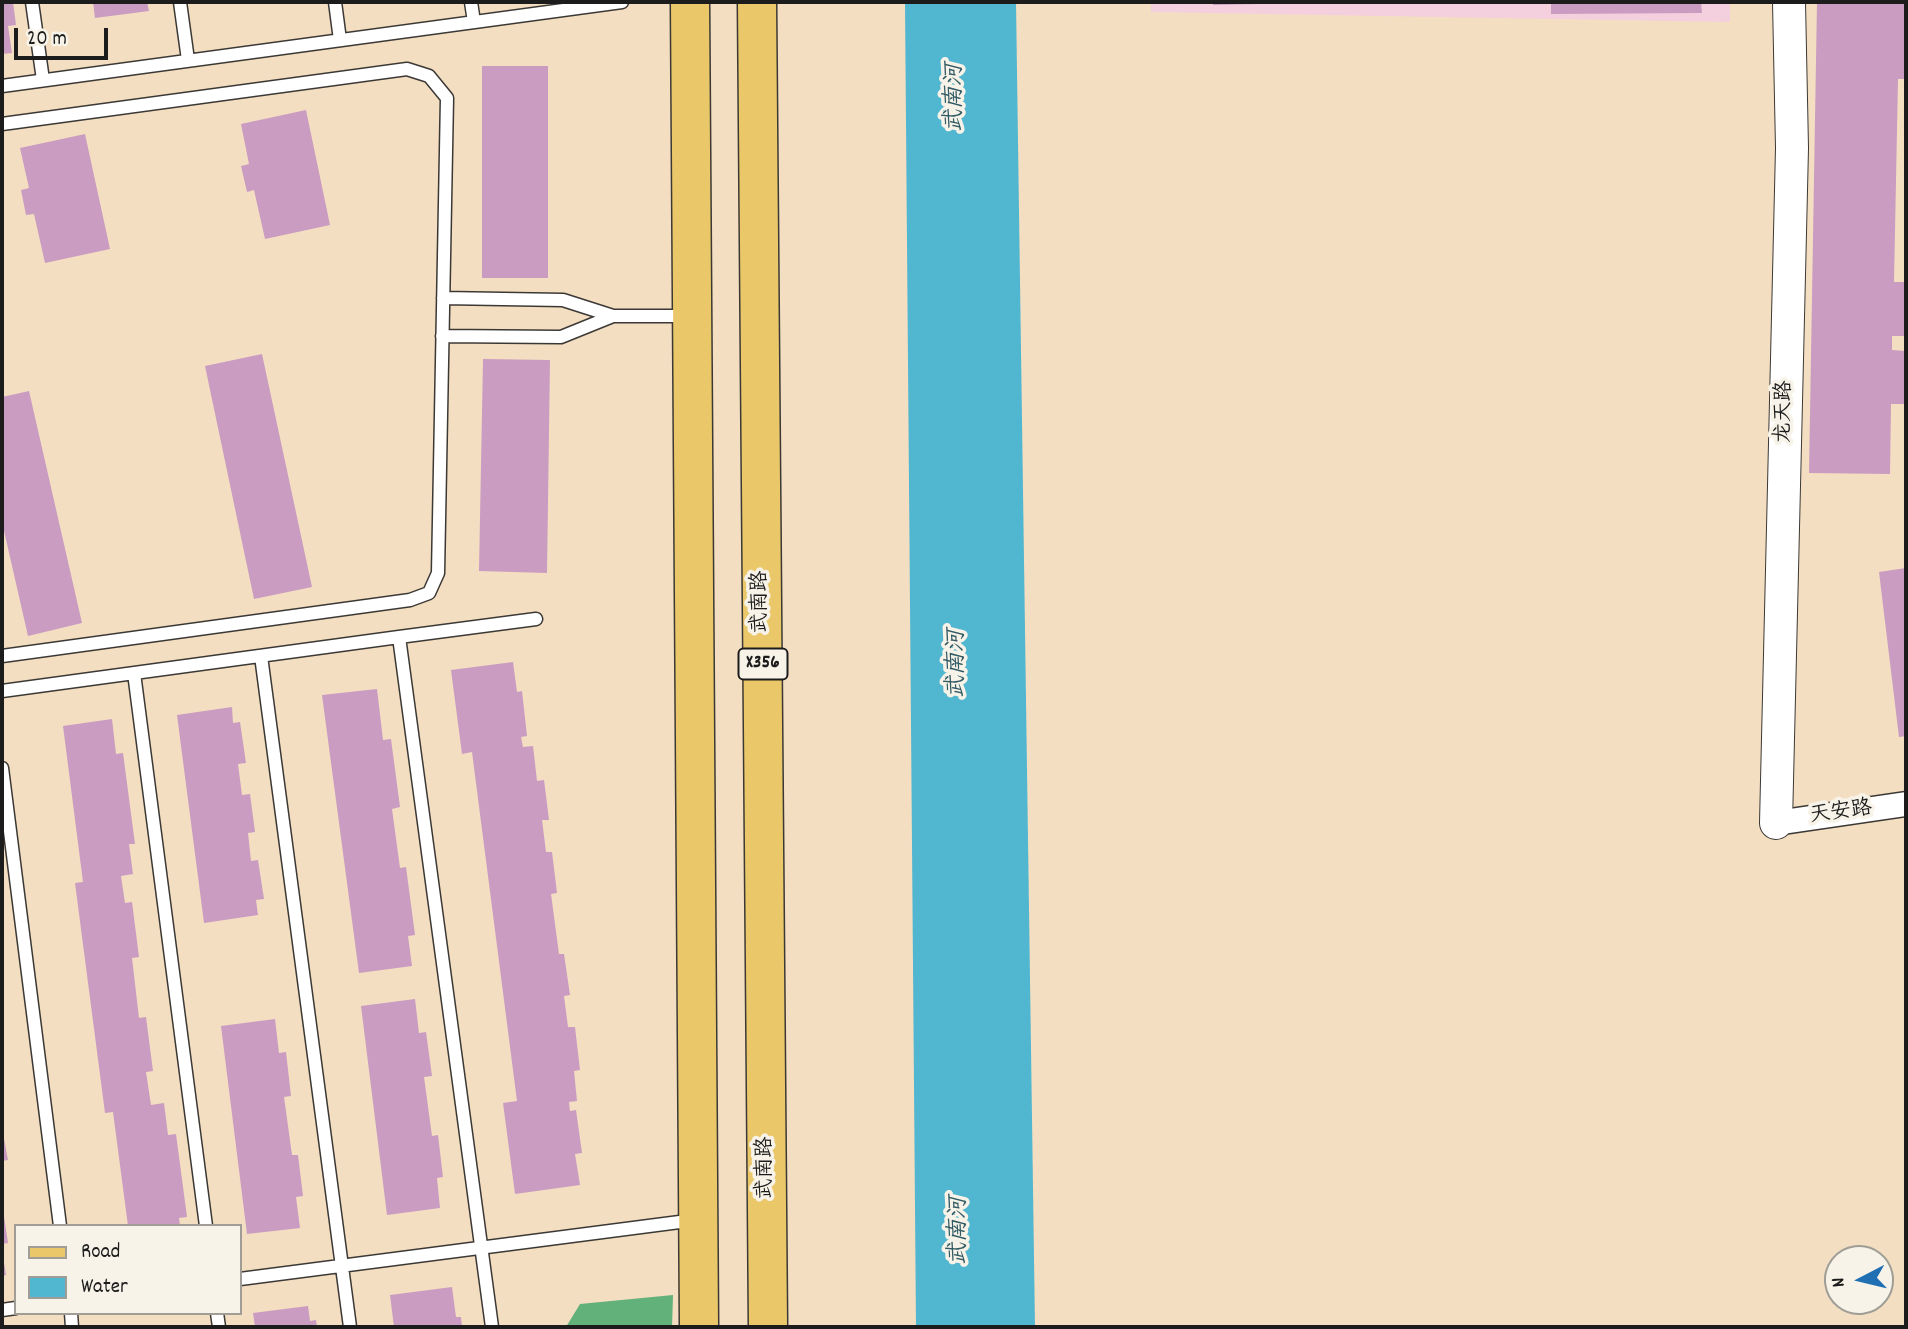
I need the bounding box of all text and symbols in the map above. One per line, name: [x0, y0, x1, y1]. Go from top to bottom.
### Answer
scale bar: [18, 14, 112, 58]
text: 20 m: [27, 25, 67, 55]
water label: 武南河: [943, 64, 971, 132]
street label: 龙天路: [1773, 380, 1799, 444]
street label: 武南路: [749, 571, 775, 633]
water label: 武南河: [945, 630, 973, 698]
road number: X356: [738, 649, 788, 680]
street label: 天安路: [1808, 797, 1874, 831]
street label: 武南路: [754, 1137, 780, 1199]
water label: 武南河: [947, 1197, 975, 1265]
legend: [14, 1224, 242, 1315]
text: Road: [81, 1238, 120, 1268]
north arrow: [1824, 1245, 1894, 1315]
text: Water: [81, 1273, 128, 1303]
text: N: [1826, 1276, 1854, 1289]

